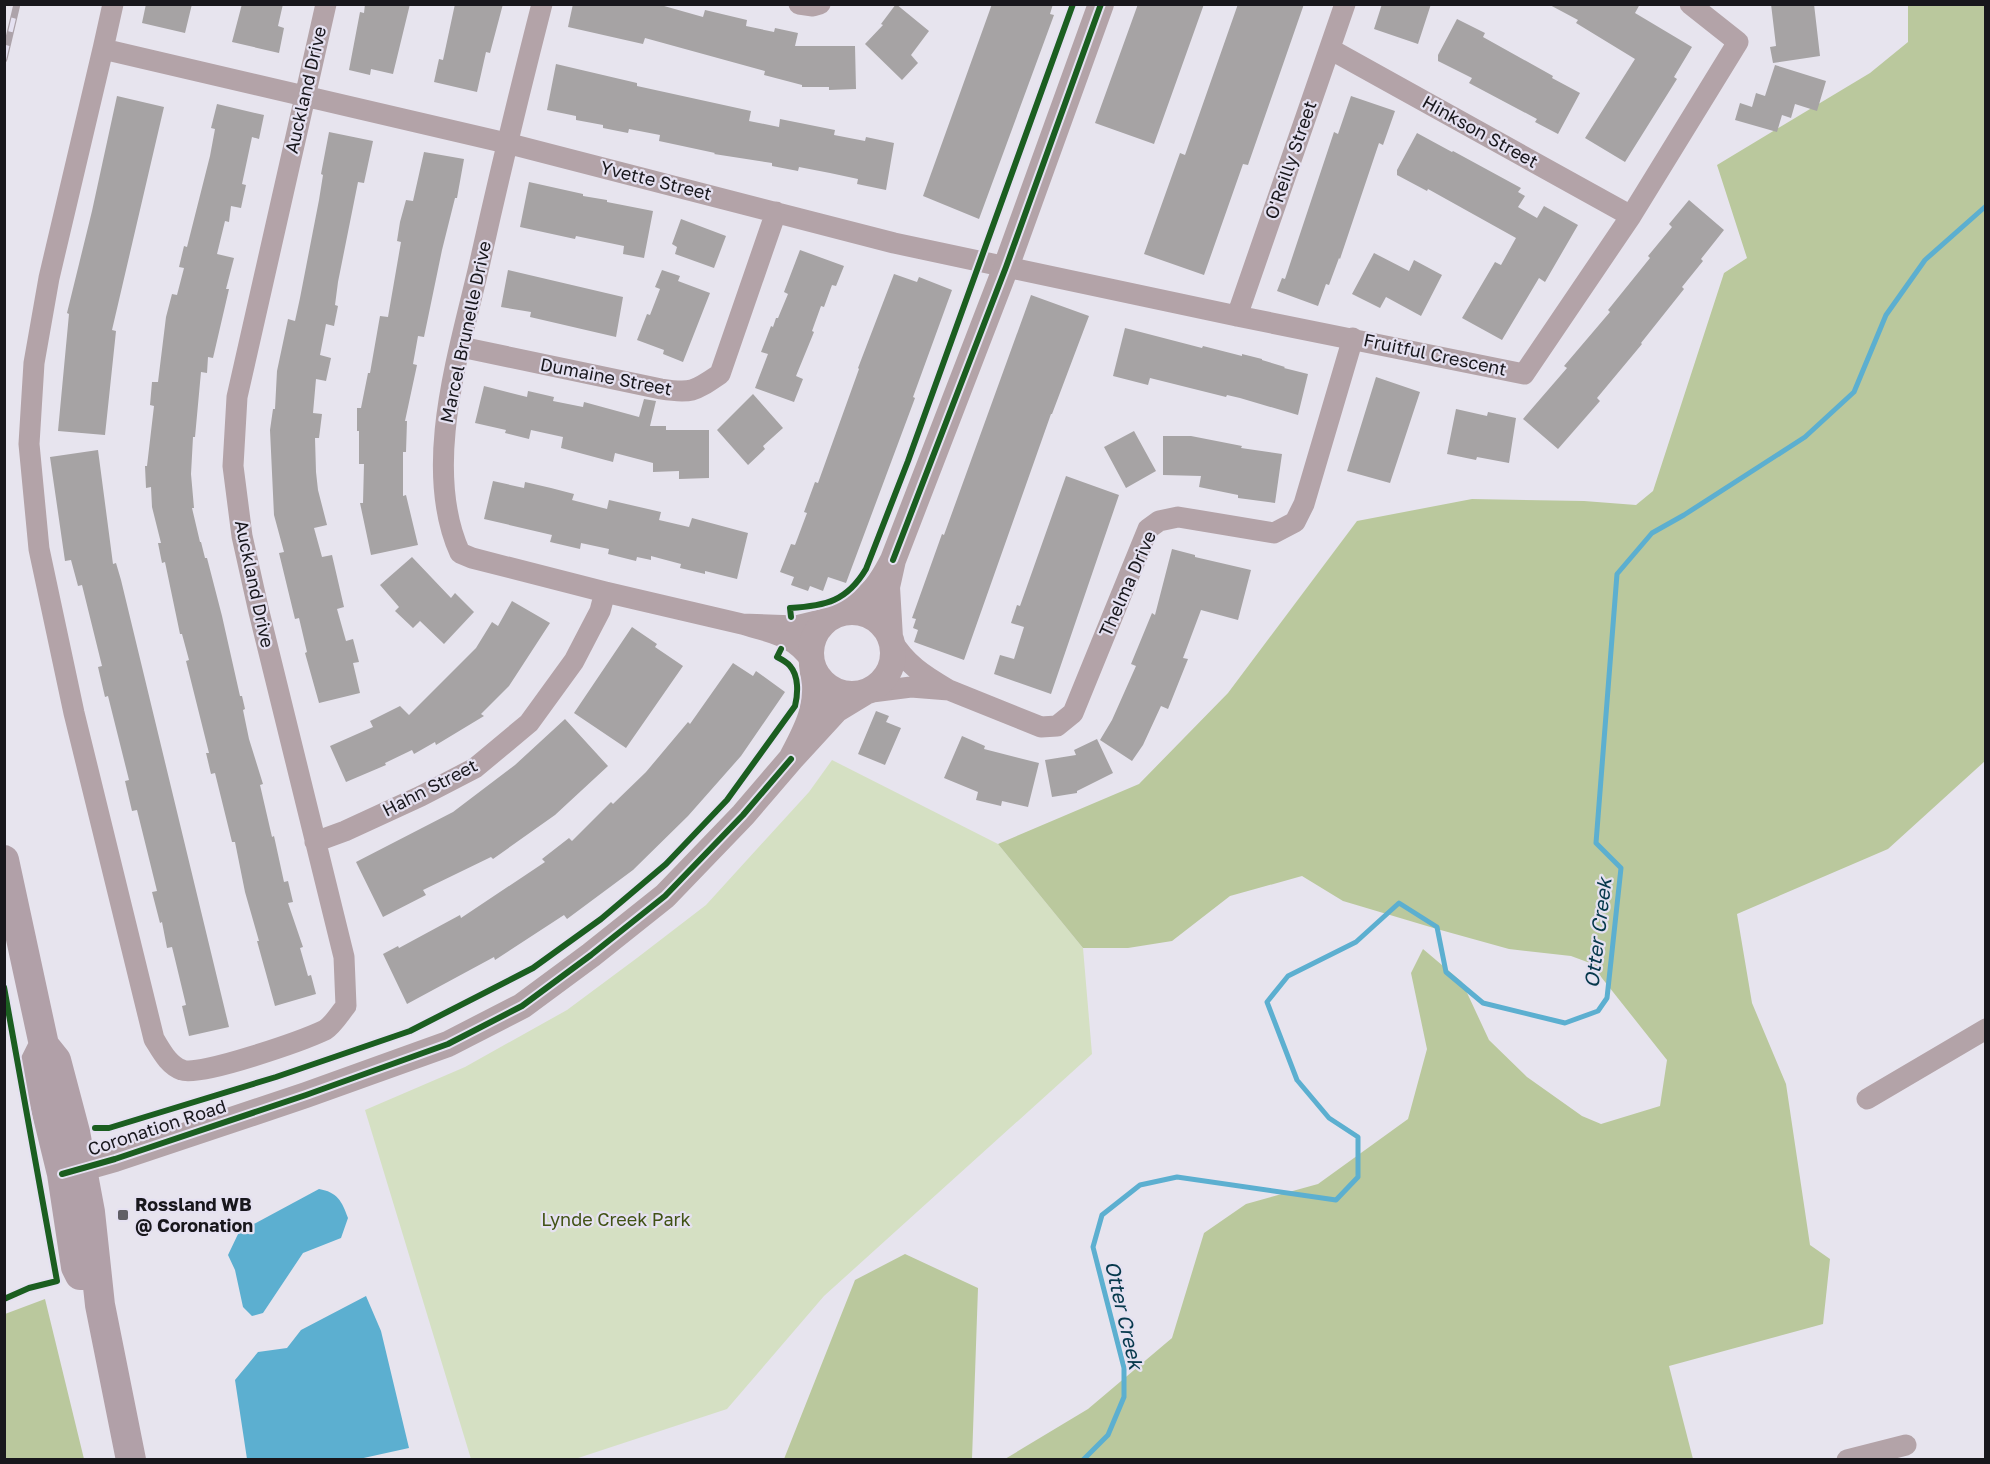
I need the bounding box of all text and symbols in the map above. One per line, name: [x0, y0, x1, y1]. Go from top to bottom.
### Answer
street label: Auckland Drive: [280, 24, 330, 155]
street label: Hinkson Street: [1419, 90, 1542, 172]
street label: O'Reilly Street: [1260, 98, 1321, 222]
street label: Yvette Street: [598, 156, 714, 204]
street label: Marcel Brunelle Drive: [435, 239, 495, 425]
street label: Fruitful Crescent: [1362, 328, 1509, 380]
street label: Dumaine Street: [538, 352, 674, 400]
street label: Auckland Drive: [231, 518, 279, 650]
street label: Thelma Drive: [1094, 527, 1160, 640]
street label: Hahn Street: [378, 754, 481, 820]
water label: Otter Creek: [1578, 874, 1616, 989]
street label: Coronation Road: [85, 1094, 229, 1160]
place label: Rossland WB @ Coronation: [135, 1193, 253, 1236]
marker: Rossland WB @ Coronation: [116, 1208, 130, 1222]
park label: Lynde Creek Park: [541, 1208, 691, 1230]
water label: Otter Creek: [1101, 1258, 1150, 1374]

